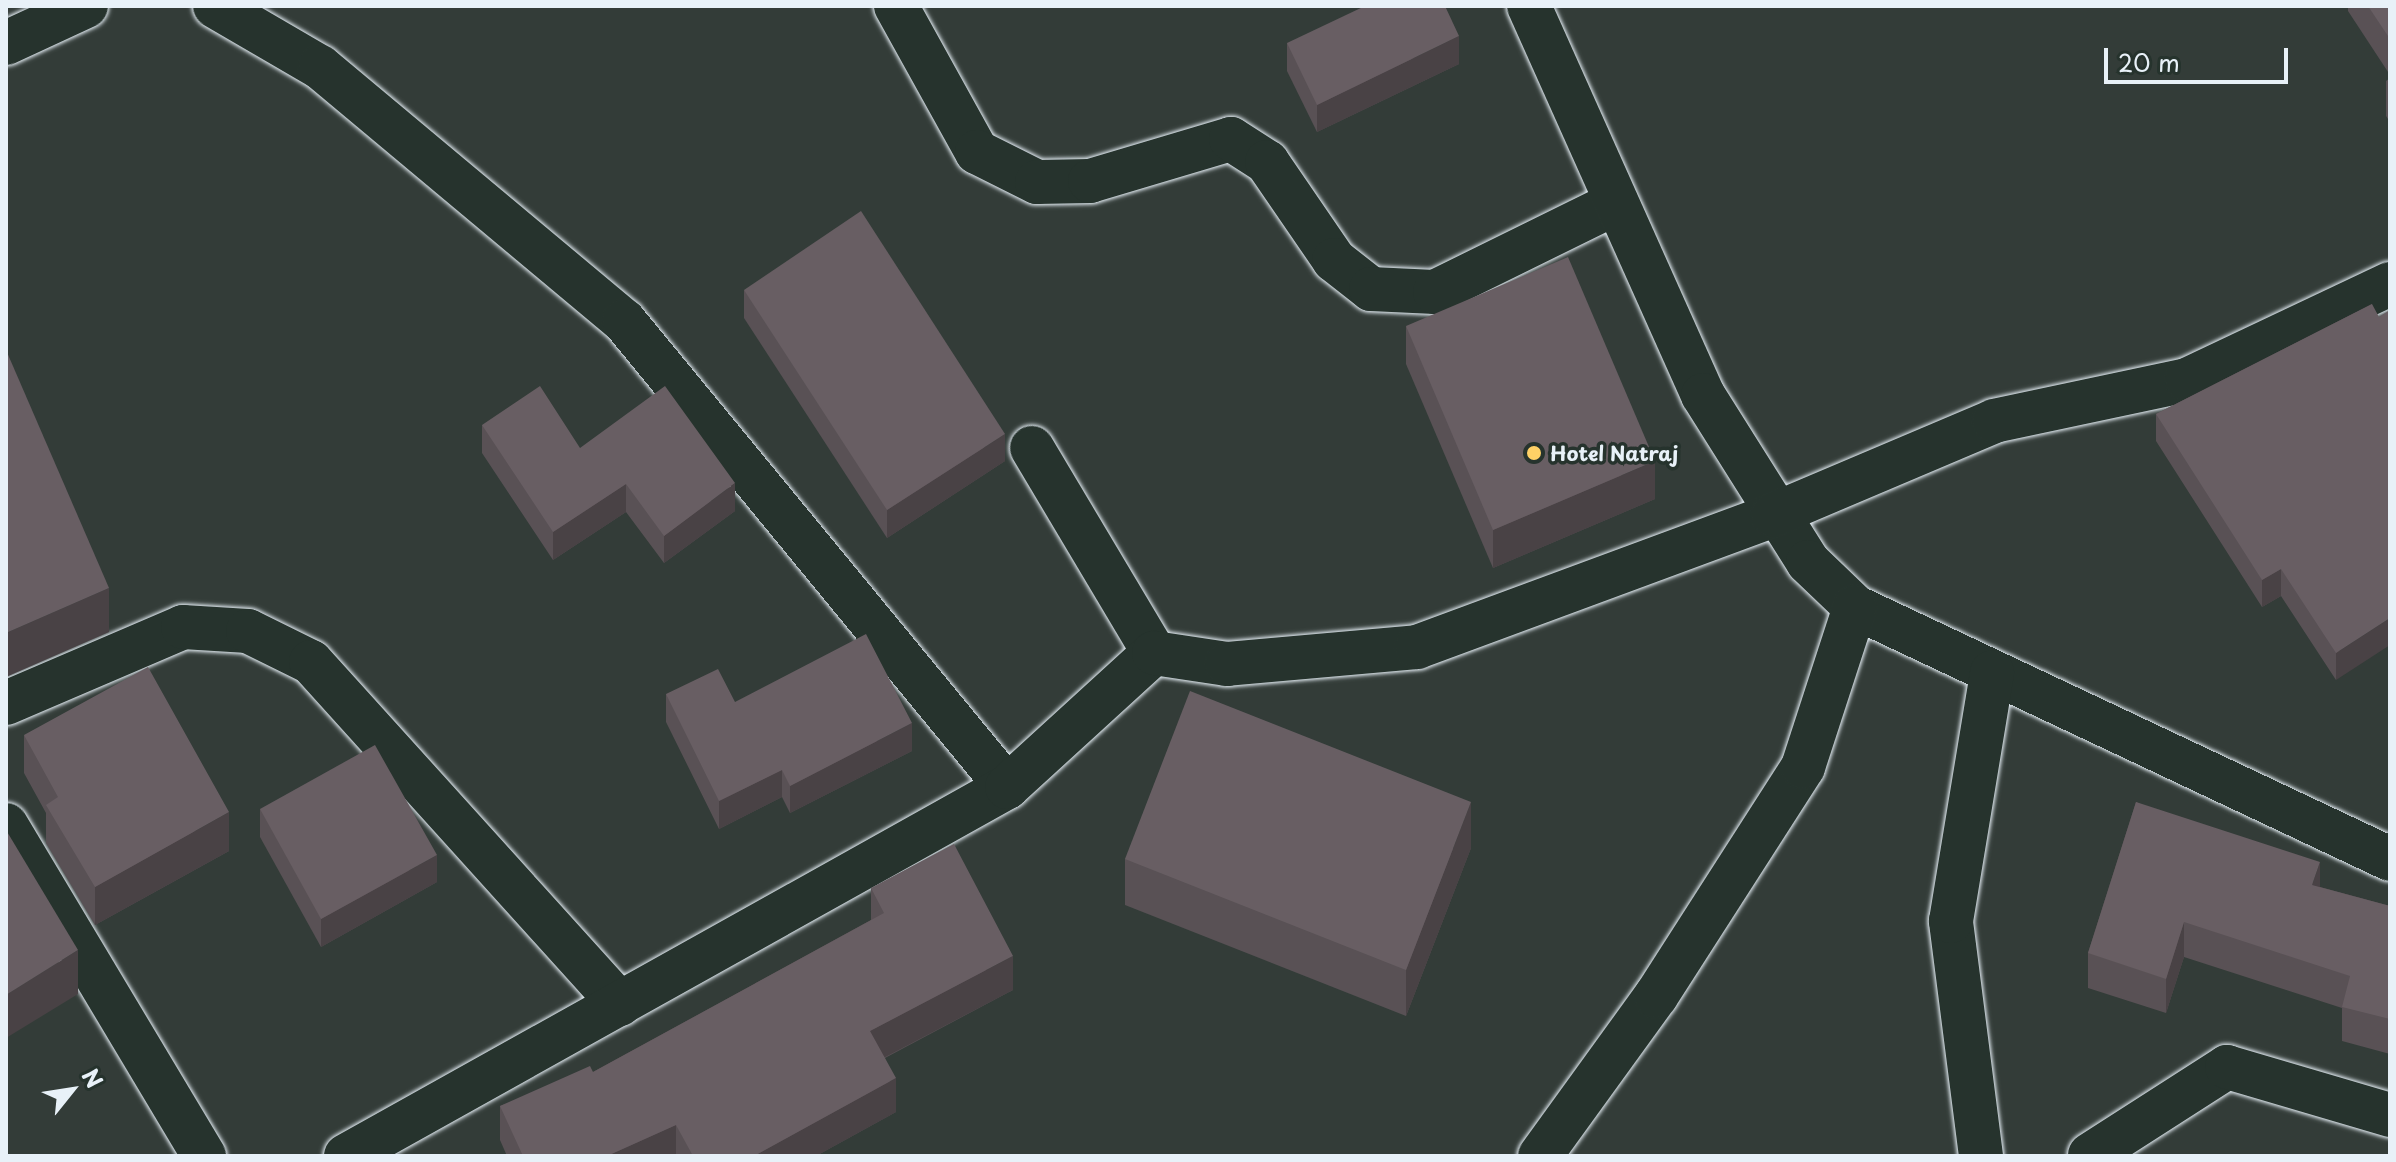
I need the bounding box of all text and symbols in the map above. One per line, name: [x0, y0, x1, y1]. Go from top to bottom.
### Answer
scale bar: [2108, 32, 2292, 82]
text: 20 m: [2118, 44, 2180, 80]
place label: Hotel Natraj: [1550, 441, 1679, 465]
marker: Hotel Natraj: [1525, 444, 1543, 462]
north arrow: [32, 1050, 112, 1130]
text: N: [75, 1062, 112, 1094]

